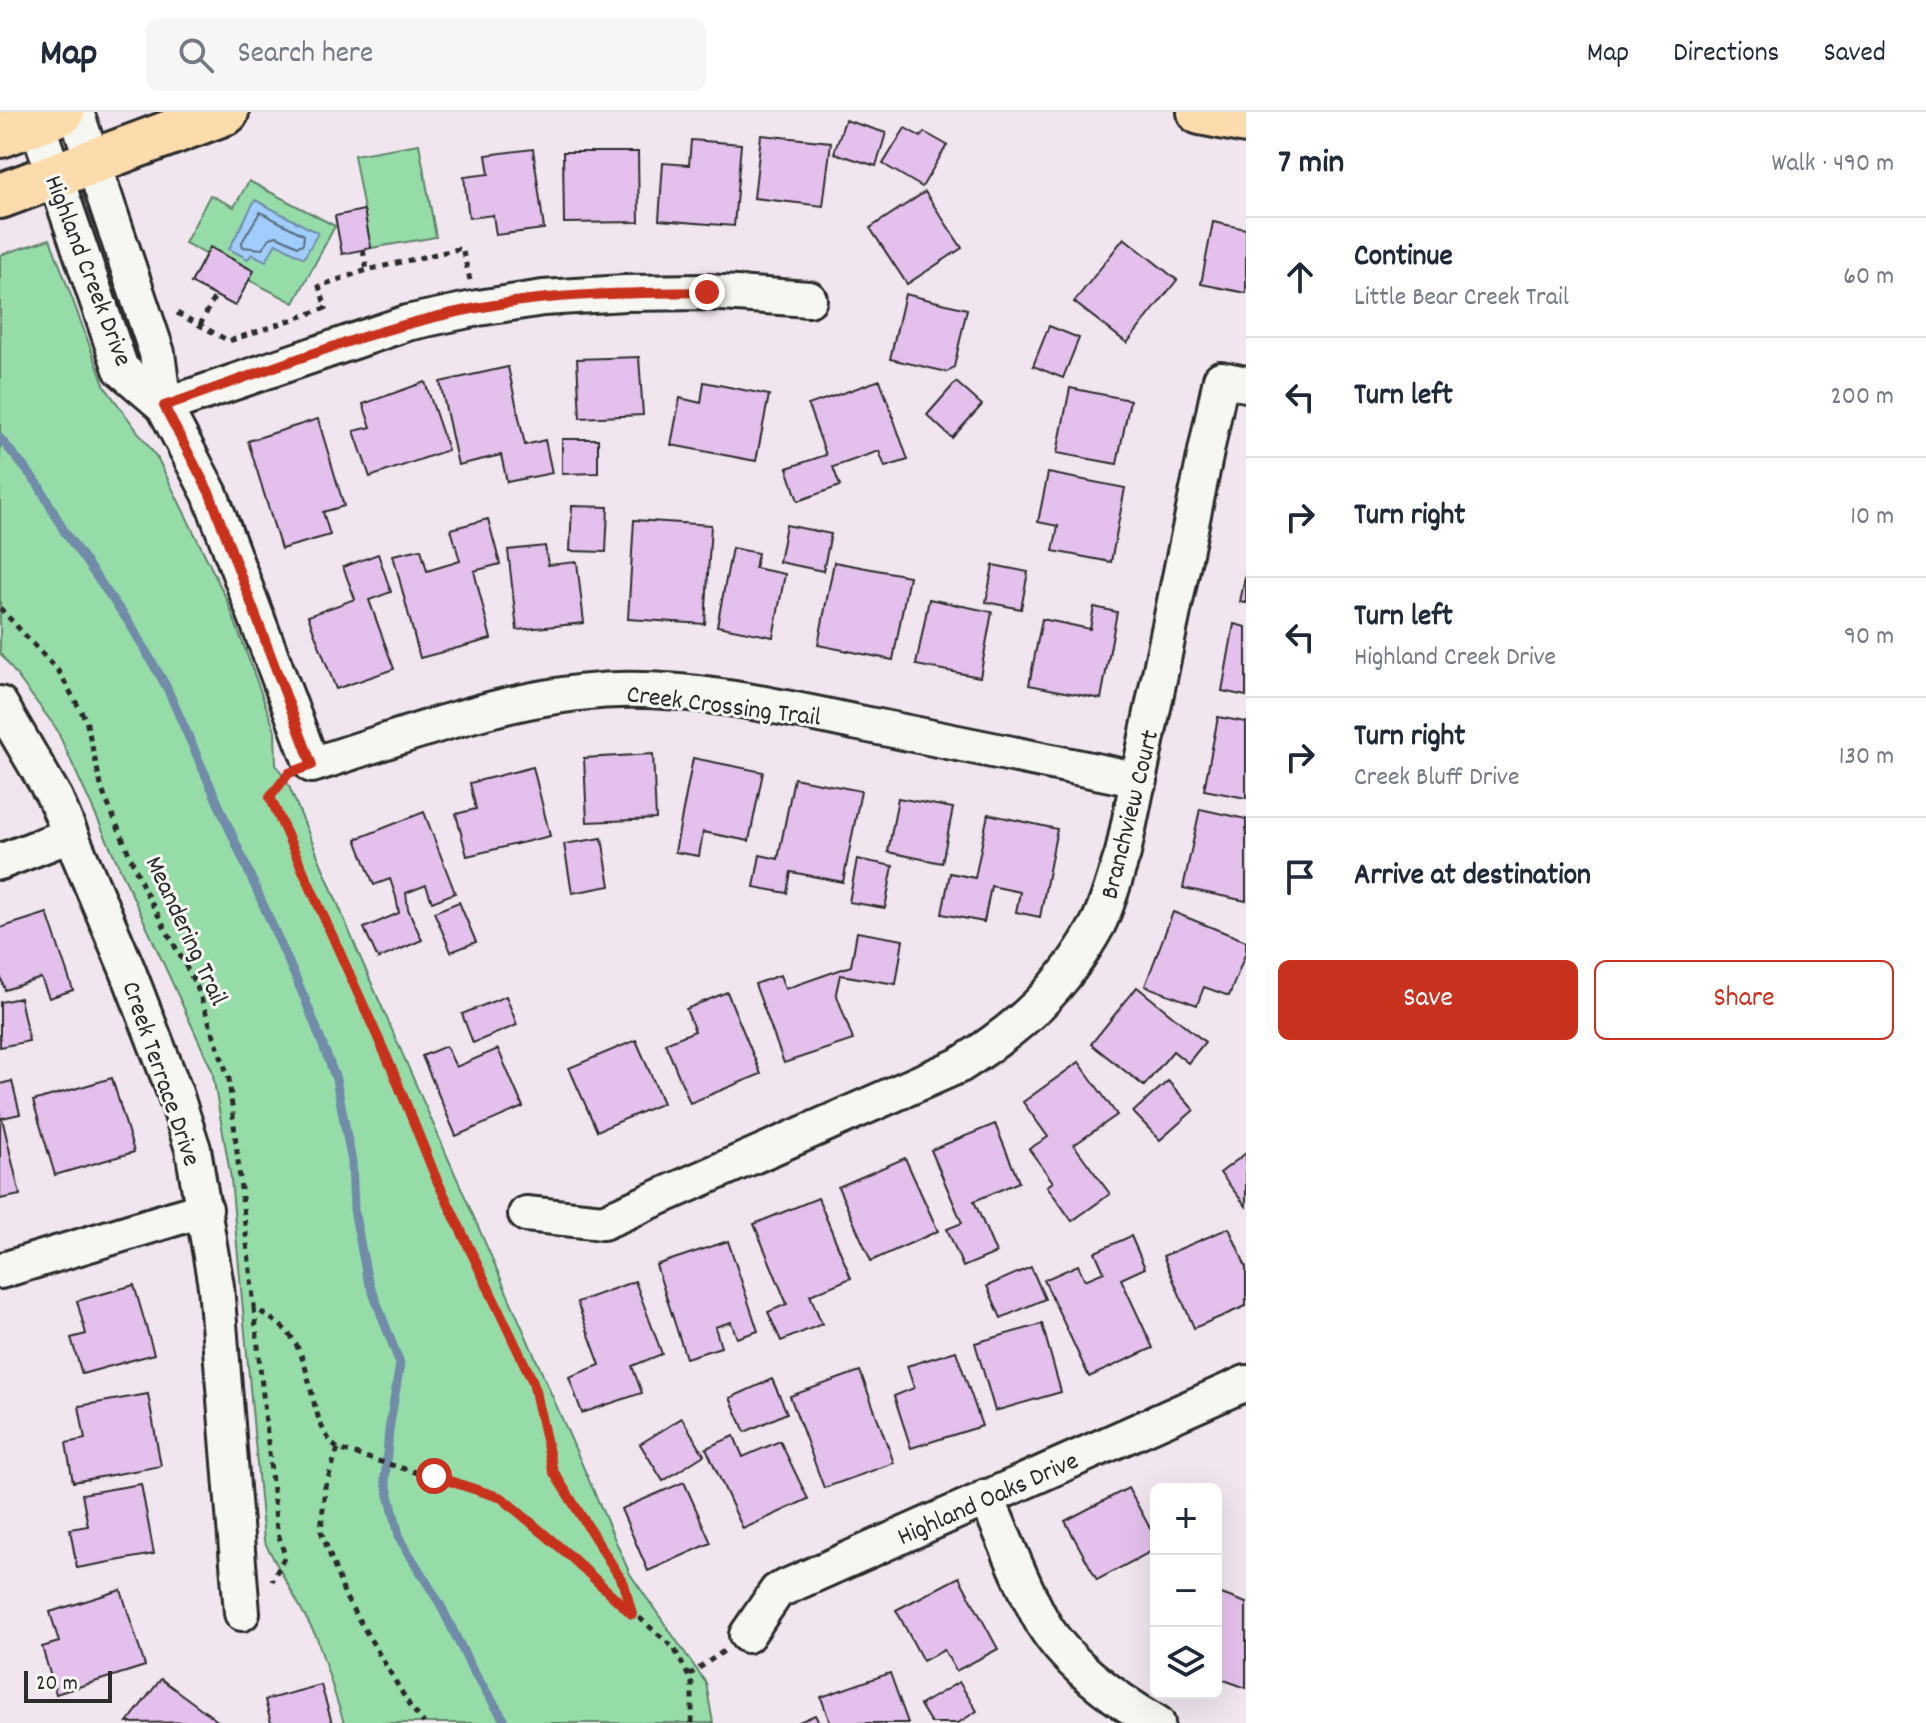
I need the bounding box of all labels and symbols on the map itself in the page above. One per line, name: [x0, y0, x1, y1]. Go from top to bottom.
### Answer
street label: Highland Creek Drive: [33, 170, 140, 372]
route end: [689, 274, 725, 310]
street label: Creek Crossing Trail: [624, 677, 823, 738]
street label: Branchview Court: [1093, 726, 1170, 903]
street label: Meandering Trail: [134, 850, 236, 1012]
street label: Creek Terrace Drive: [111, 977, 209, 1172]
street label: Highland Oaks Drive: [892, 1444, 1085, 1557]
route start: [416, 1458, 452, 1494]
scale bar: [24, 1667, 112, 1703]

